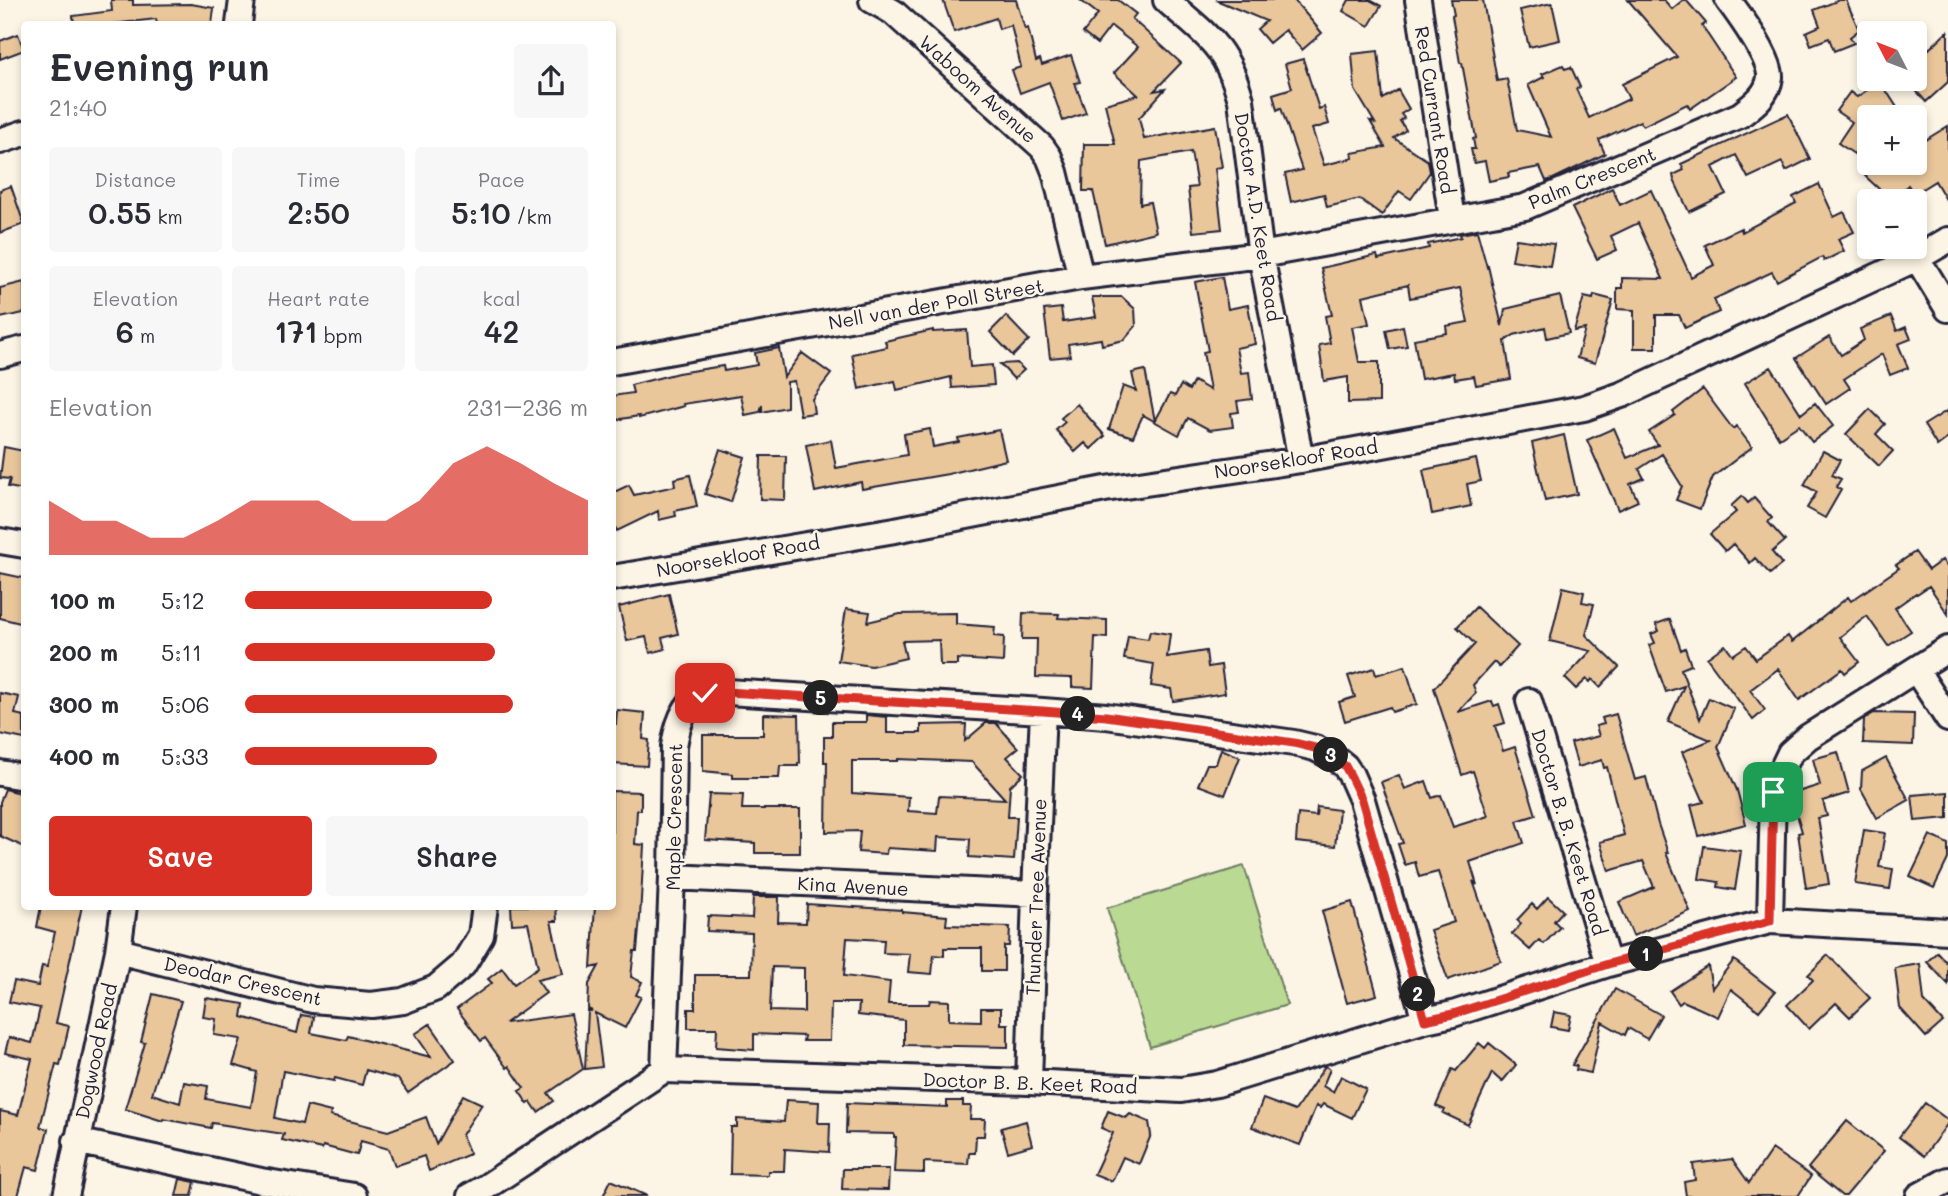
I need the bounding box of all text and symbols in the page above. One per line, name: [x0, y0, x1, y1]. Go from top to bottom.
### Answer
north arrow: [1857, 21, 1927, 91]
map controls: [1857, 21, 1927, 259]
street label: Red Currant Road: [1410, 24, 1461, 195]
street label: Waboom Avenue: [914, 29, 1042, 148]
text: Evening run: [49, 41, 270, 91]
button: share: [514, 44, 588, 118]
text: 21:40: [49, 92, 107, 122]
button: +: [1857, 105, 1927, 175]
street label: Doctor A.D. Keet Road: [1230, 111, 1287, 323]
street label: Palm Crescent: [1524, 141, 1659, 214]
text: Distance: [95, 167, 176, 192]
text: Time: [297, 167, 340, 192]
text: Pace: [478, 167, 525, 192]
button: −: [1857, 189, 1927, 259]
text: 0.55: [88, 192, 151, 232]
text: 2:50: [287, 192, 350, 232]
text: 5:10: [451, 192, 511, 232]
text: km: [151, 204, 183, 229]
text: /km: [511, 204, 552, 229]
street label: Nell van der Poll Street: [826, 272, 1046, 335]
text: Elevation: [93, 286, 178, 311]
text: Heart rate: [267, 286, 370, 311]
text: kcal: [483, 286, 520, 311]
text: 6: [116, 311, 134, 351]
text: 171: [274, 311, 318, 351]
text: 42: [484, 311, 519, 351]
text: m: [134, 323, 155, 348]
text: bpm: [318, 323, 363, 348]
text: Elevation: [49, 392, 152, 422]
text: 231–236 m: [467, 392, 588, 422]
street label: Noorsekloof Road: [1212, 433, 1380, 484]
street label: Noorsekloof Road: [654, 529, 821, 582]
text: 100 m: [49, 585, 115, 615]
text: 5:12: [161, 585, 205, 615]
text: 200 m: [49, 637, 118, 667]
text: 5:11: [161, 637, 202, 667]
pin: [675, 663, 735, 723]
icon: check: [686, 674, 724, 712]
pin: 5: [804, 680, 838, 716]
text: 5: [815, 685, 826, 710]
text: 300 m: [49, 689, 119, 719]
text: 5:06: [161, 689, 210, 719]
pin: 4: [1060, 696, 1096, 732]
text: 4: [1071, 701, 1084, 726]
street label: Doctor B. B. Keet Road: [1526, 726, 1613, 938]
pin: 3: [1314, 738, 1348, 772]
text: 400 m: [49, 741, 120, 771]
text: 5:33: [161, 741, 209, 771]
text: 3: [1325, 742, 1336, 767]
street label: Maple Crescent: [660, 743, 687, 891]
pin: [1743, 762, 1803, 822]
icon: arrive: [1754, 773, 1792, 811]
street label: Thunder Tree Avenue: [1020, 798, 1051, 996]
button: Save: [49, 816, 312, 896]
button: Share: [326, 816, 588, 896]
street label: Kina Avenue: [797, 870, 909, 901]
pin: 1: [1628, 936, 1664, 972]
text: 1: [1641, 941, 1650, 966]
street label: Deodar Crescent: [162, 950, 325, 1011]
pin: 2: [1400, 976, 1436, 1012]
street label: Dogwood Road: [69, 981, 122, 1121]
text: 2: [1412, 981, 1423, 1006]
street label: Doctor B. B. Keet Road: [922, 1066, 1138, 1099]

